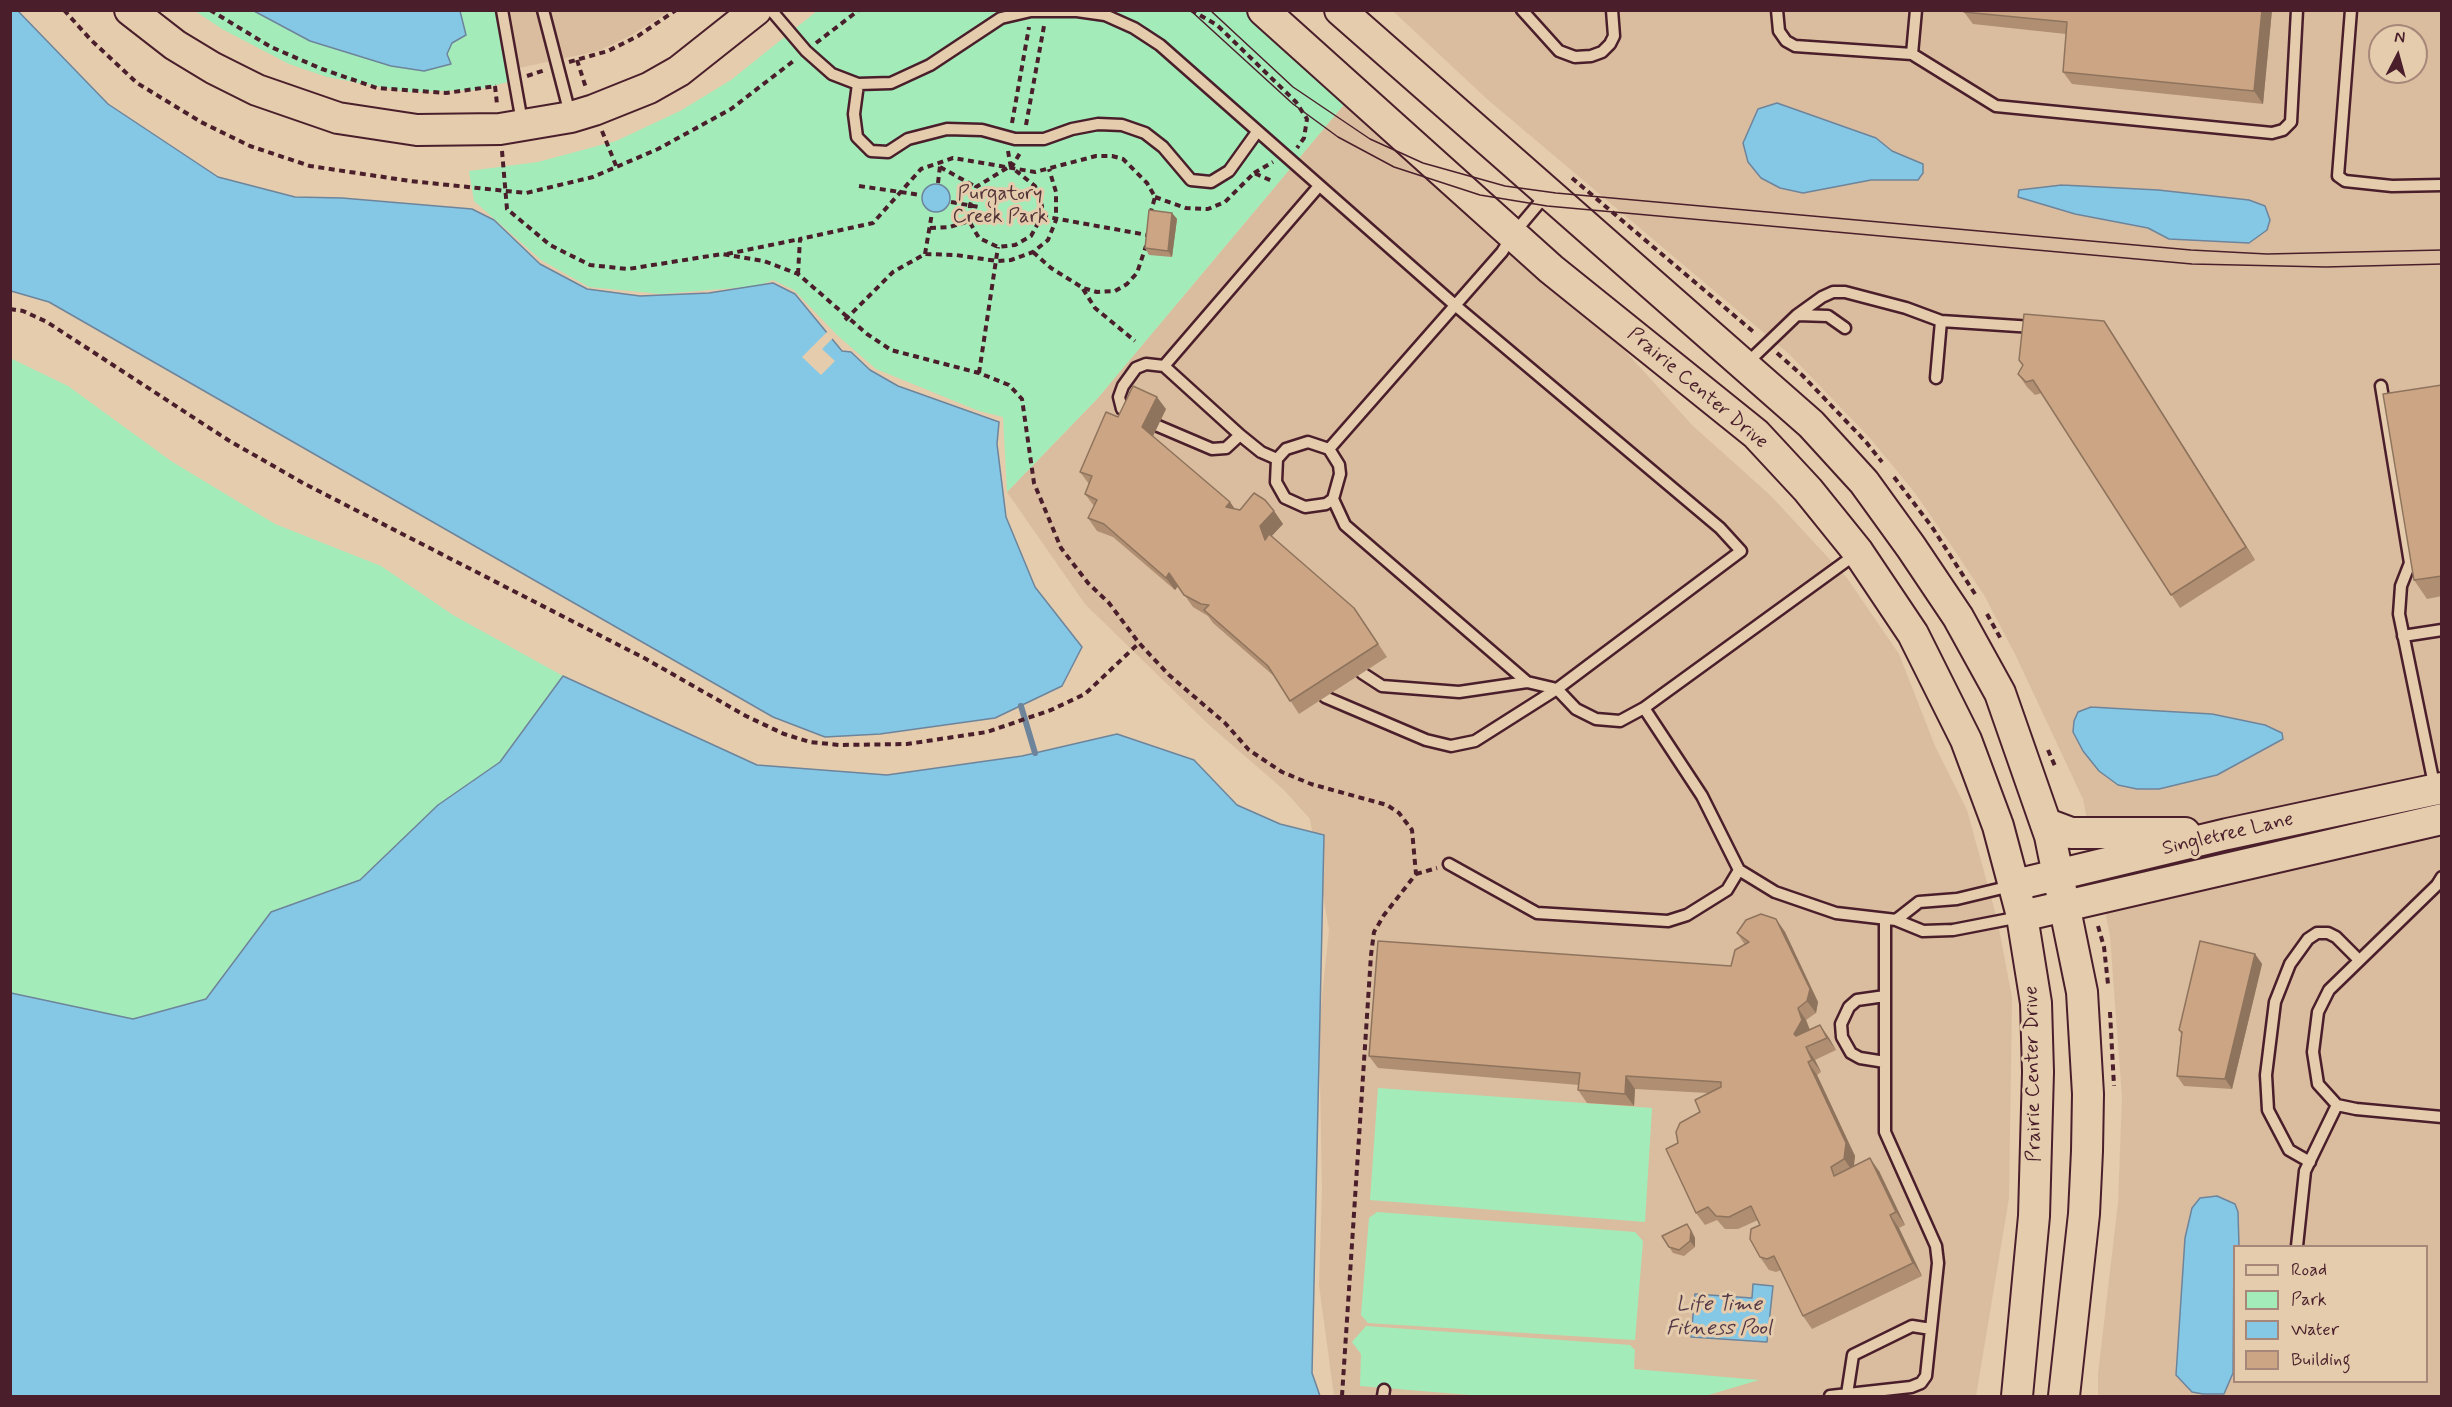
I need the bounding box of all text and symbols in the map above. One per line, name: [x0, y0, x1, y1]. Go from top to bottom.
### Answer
north arrow: [2368, 24, 2428, 84]
text: N: [2393, 27, 2406, 49]
park label: Purgatory Creek Park: [952, 183, 1048, 230]
street label: Prairie Center Drive: [1622, 323, 1772, 455]
street label: Singletree Lane: [2160, 808, 2296, 862]
street label: Prairie Center Drive: [2020, 986, 2048, 1162]
legend: [2233, 1245, 2428, 1383]
text: Road: [2291, 1258, 2327, 1282]
text: Park: [2291, 1288, 2327, 1312]
water label: Life Time Fitness Pool: [1666, 1293, 1772, 1343]
text: Water: [2291, 1318, 2339, 1342]
text: Building: [2291, 1348, 2351, 1372]

